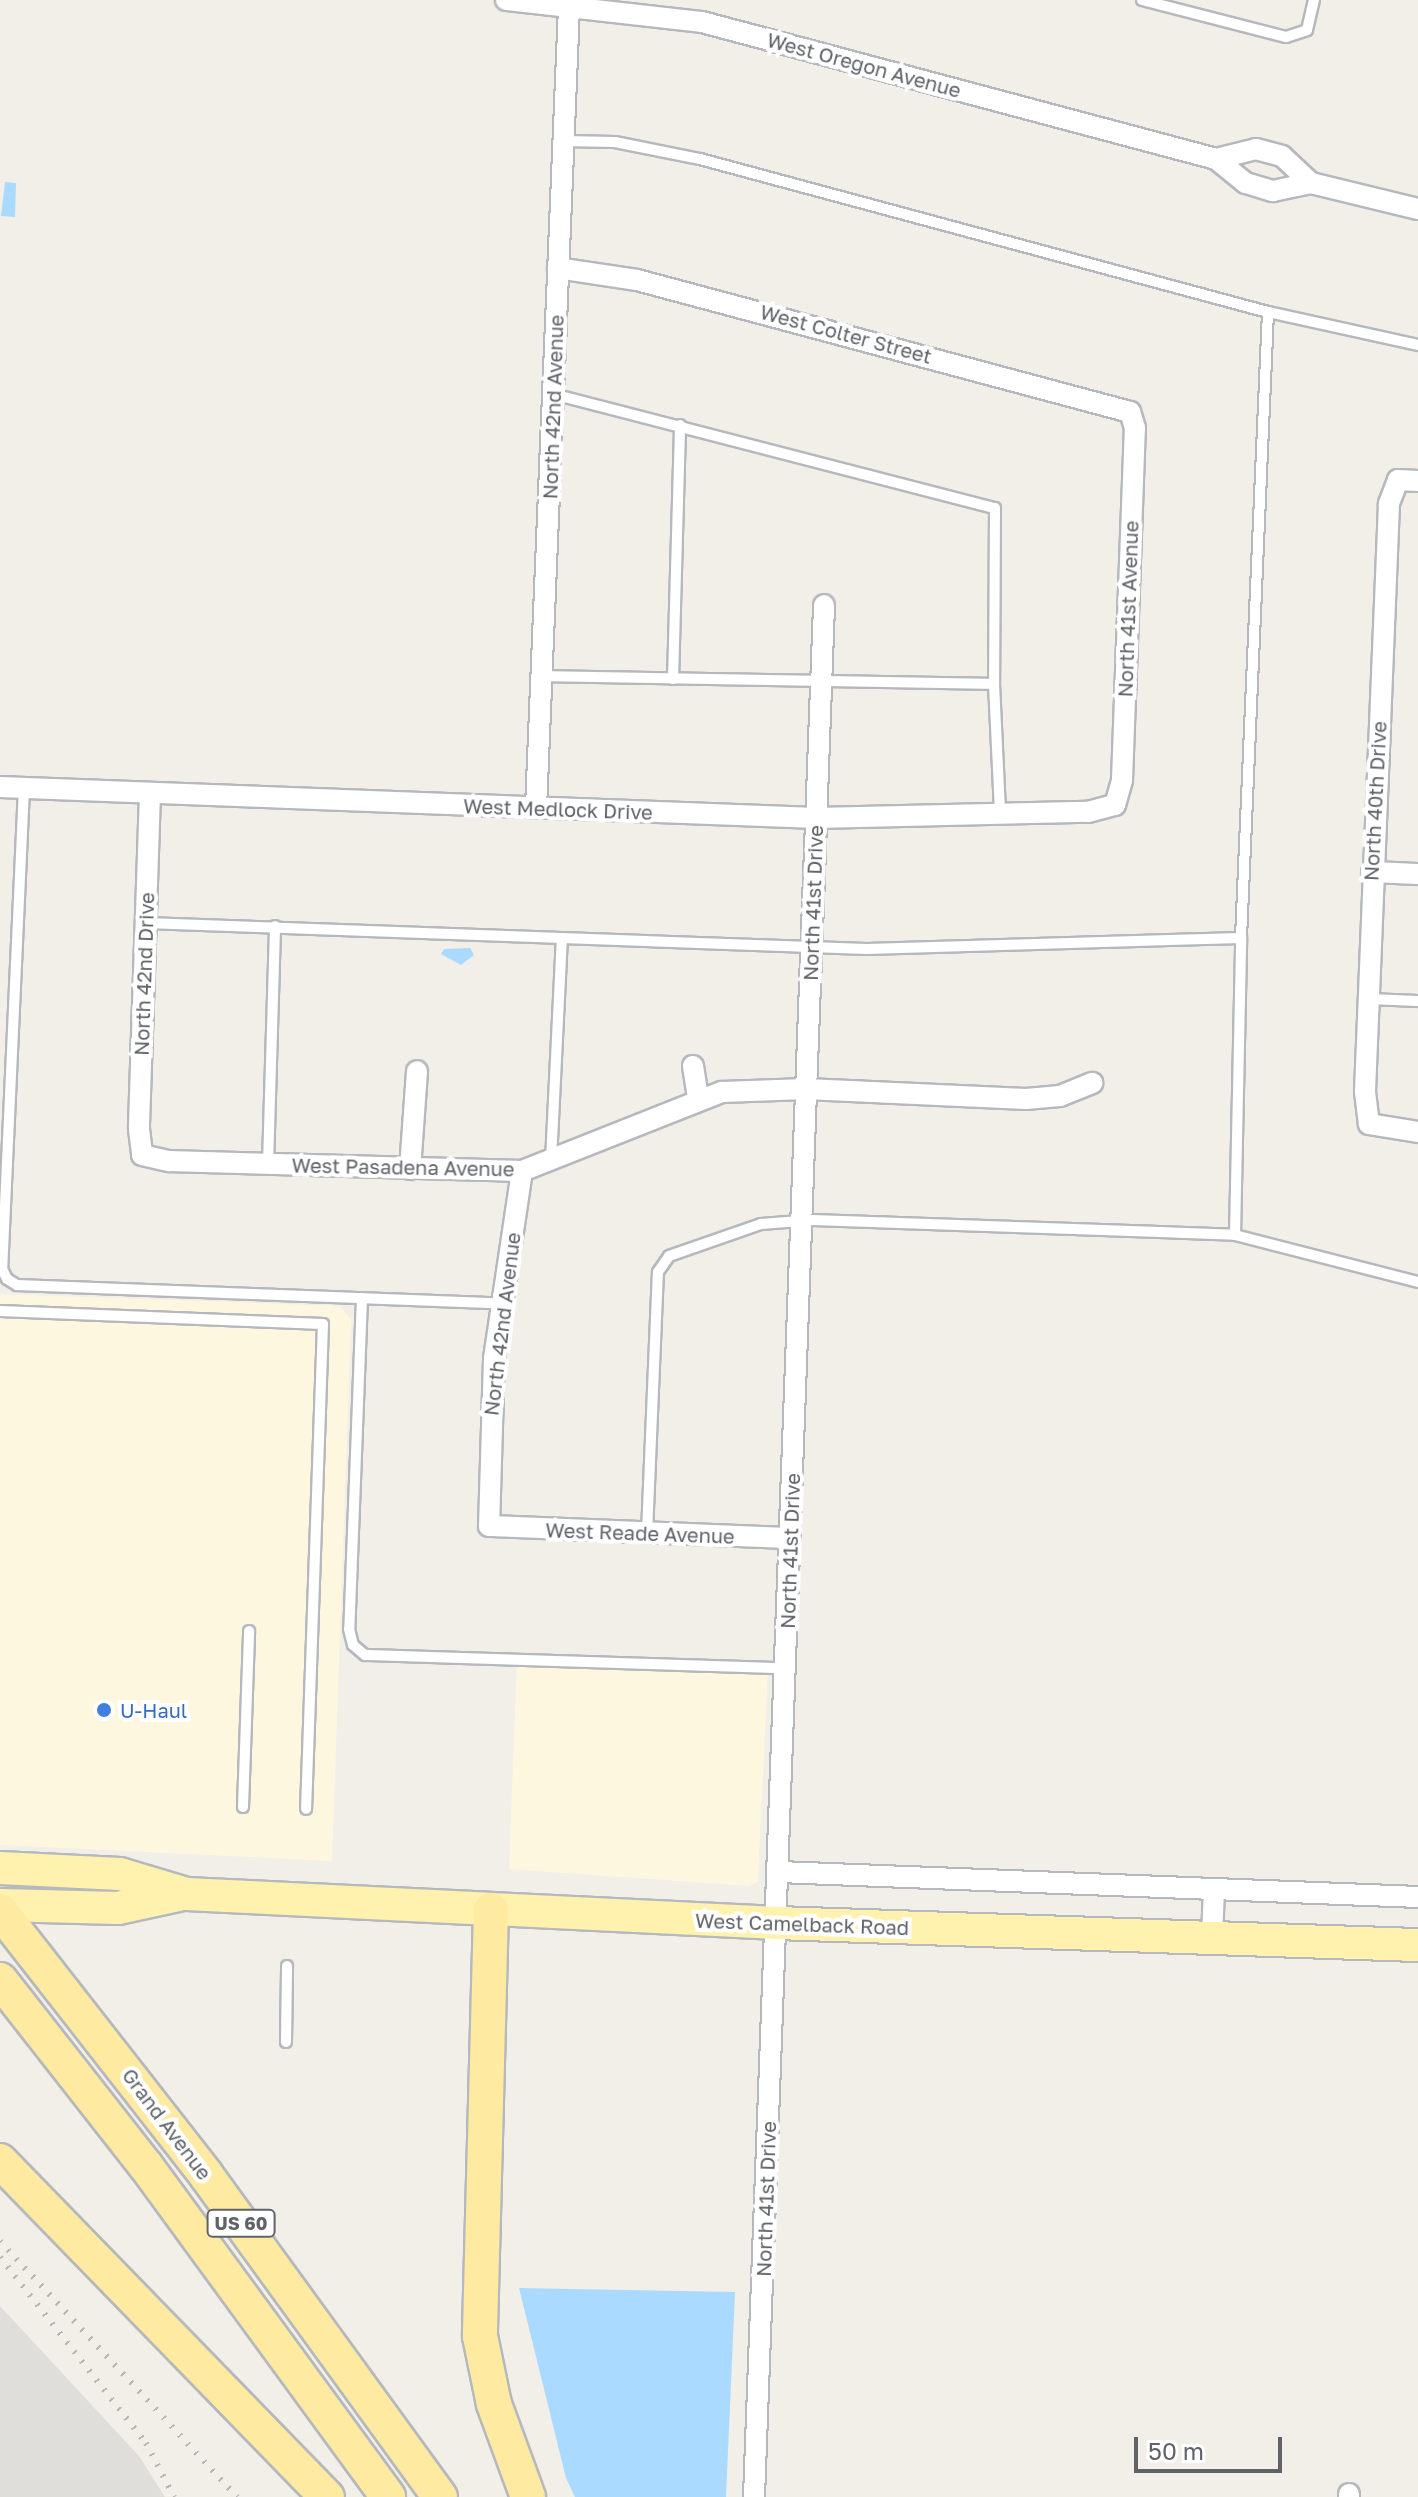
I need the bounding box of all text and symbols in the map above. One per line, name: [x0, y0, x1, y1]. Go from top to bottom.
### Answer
street label: West Oregon Avenue: [764, 28, 964, 102]
street label: West Colter Street: [758, 300, 934, 368]
street label: North 42nd Avenue: [538, 314, 568, 500]
street label: North 41st Avenue: [1113, 520, 1143, 698]
street label: North 40th Drive: [1359, 720, 1391, 882]
street label: West Medlock Drive: [463, 794, 653, 824]
street label: North 41st Drive: [798, 825, 828, 981]
street label: North 42nd Drive: [129, 892, 159, 1056]
street label: West Pasadena Avenue: [291, 1153, 515, 1181]
street label: North 42nd Avenue: [479, 1231, 525, 1417]
street label: North 41st Drive: [775, 1473, 805, 1629]
street label: West Reade Avenue: [545, 1518, 735, 1548]
place label: U-Haul: [120, 1698, 187, 1722]
marker: U-Haul: [95, 1701, 113, 1719]
street label: West Camelback Road: [695, 1908, 909, 1940]
street label: Grand Avenue: [117, 2064, 217, 2184]
street label: North 41st Drive: [751, 2121, 781, 2277]
road number: US 60: [205, 2209, 277, 2237]
scale bar: [1138, 2421, 1286, 2471]
text: 50 m: [1148, 2436, 1204, 2465]

